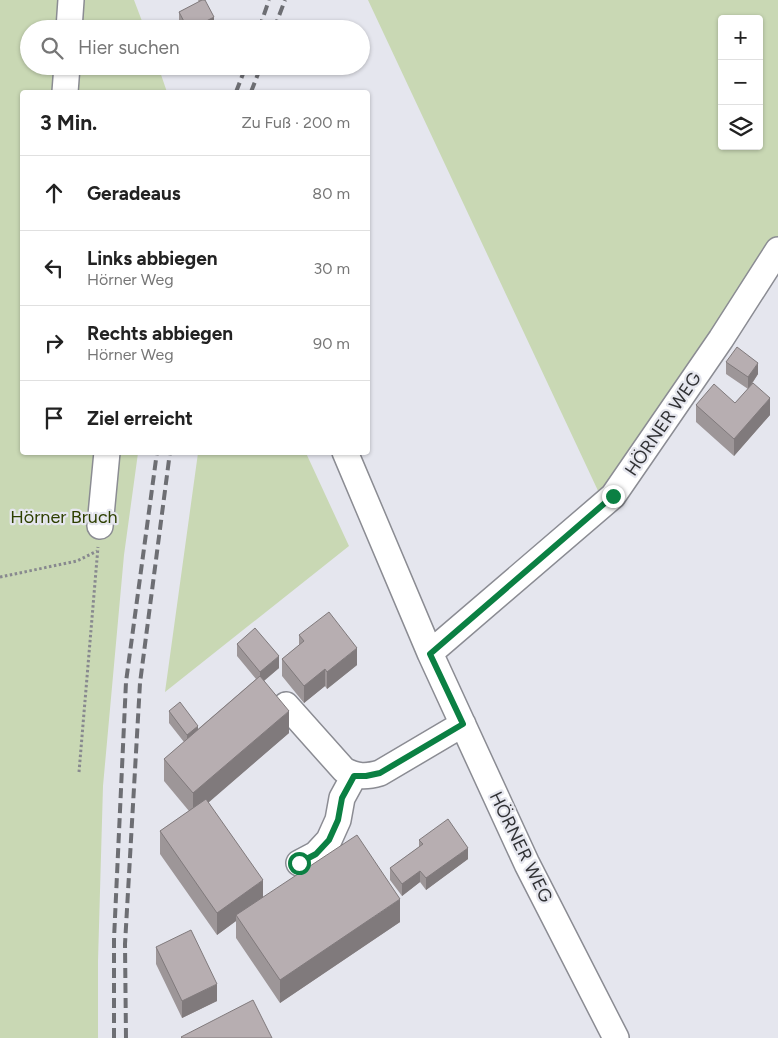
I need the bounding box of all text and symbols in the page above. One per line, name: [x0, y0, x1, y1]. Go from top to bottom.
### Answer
map controls: [718, 15, 763, 150]
button: +: [718, 15, 763, 60]
search box: [20, 20, 370, 75]
icon: search: [38, 34, 66, 62]
text: Hier suchen: [78, 36, 179, 59]
button: −: [718, 60, 763, 105]
button: layers: [718, 105, 763, 150]
text: 3 Min.: [40, 110, 97, 135]
text: Zu Fuß · 200 m: [241, 113, 350, 132]
icon: ahead: [40, 179, 68, 207]
text: Geradeaus: [87, 182, 181, 205]
text: 80 m: [312, 184, 350, 203]
text: Links abbiegen: [87, 247, 218, 270]
icon: left: [40, 254, 68, 282]
text: 30 m: [313, 259, 350, 278]
text: Hörner Weg: [87, 270, 174, 289]
text: Rechts abbiegen: [87, 322, 233, 345]
icon: right: [40, 329, 68, 357]
text: 90 m: [313, 334, 350, 353]
text: Hörner Weg: [87, 345, 174, 364]
street label: HÖRNER WEG: [620, 368, 706, 480]
icon: arrive: [40, 404, 68, 432]
text: Ziel erreicht: [87, 407, 193, 430]
route end: [602, 485, 625, 508]
park label: Hörner Bruch: [10, 506, 118, 528]
street label: HÖRNER WEG: [485, 788, 557, 906]
route start: [288, 852, 311, 875]

